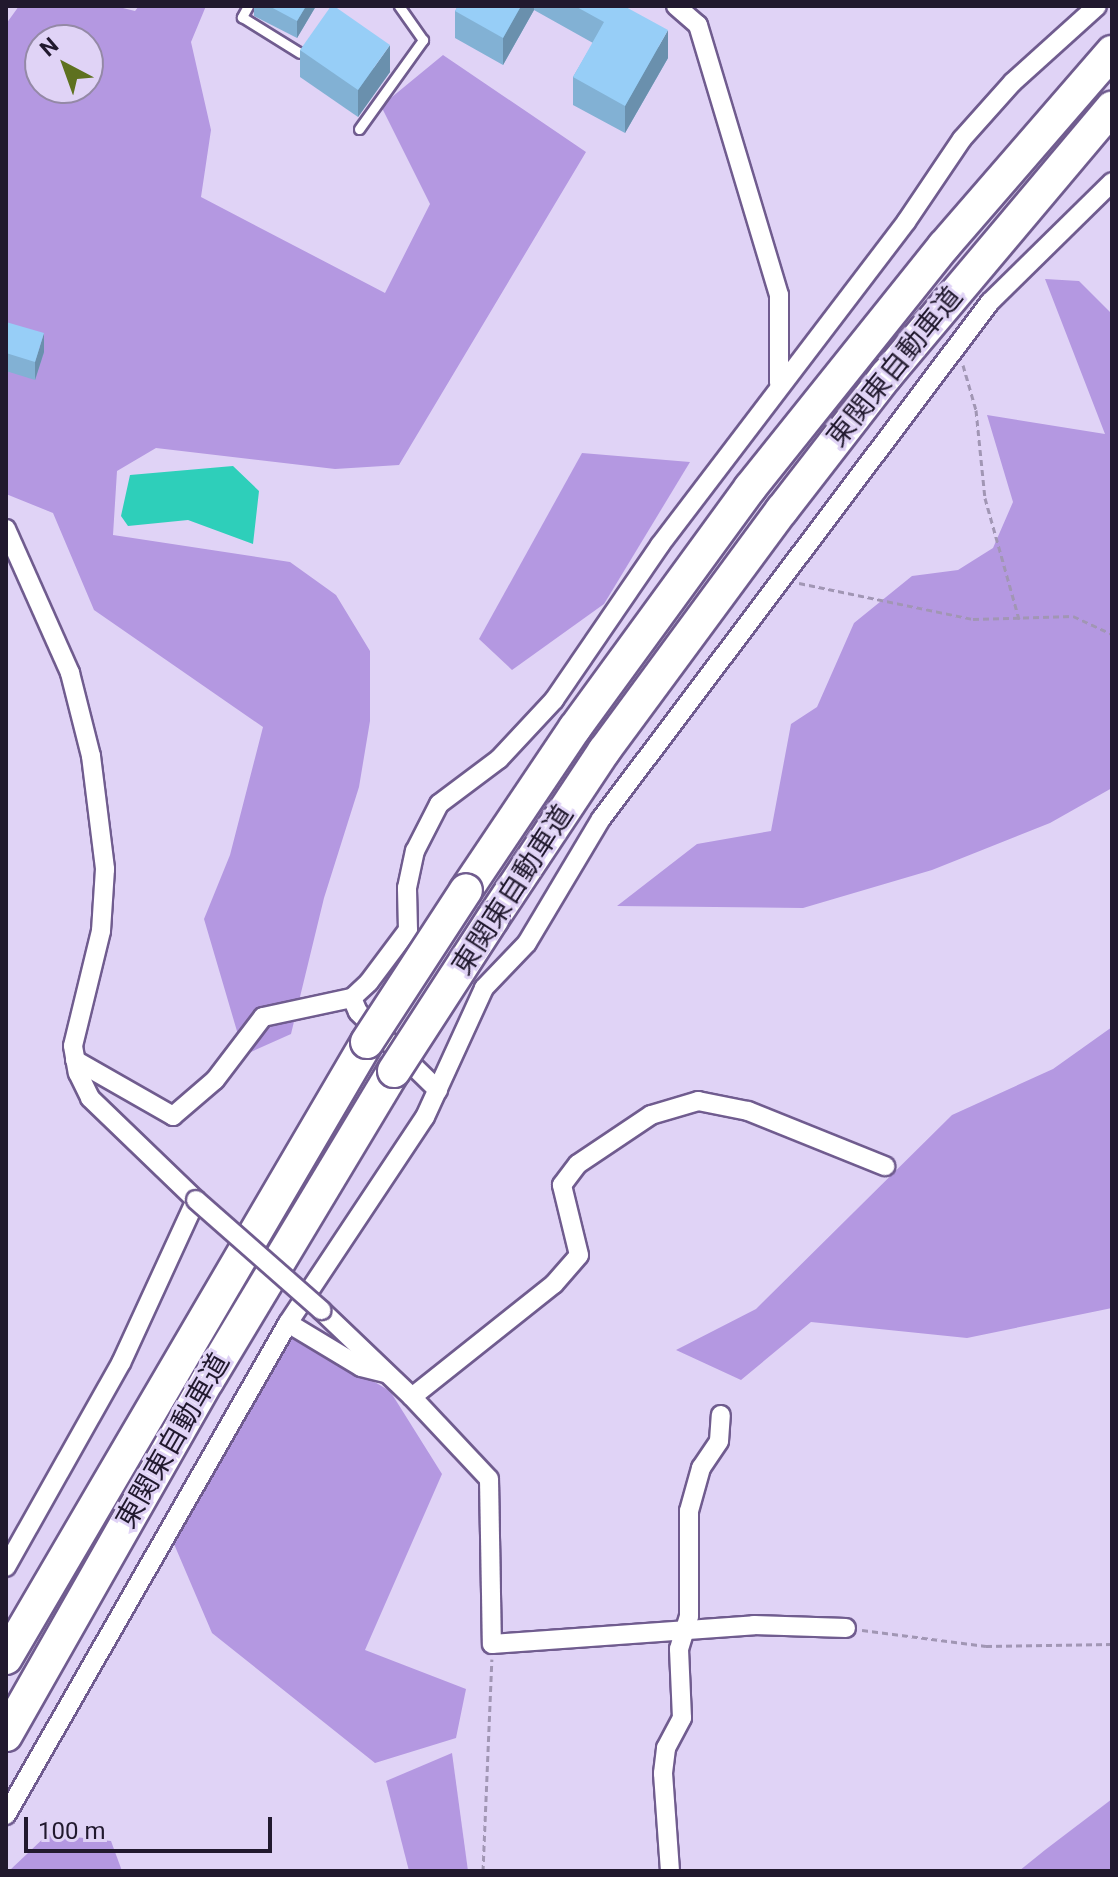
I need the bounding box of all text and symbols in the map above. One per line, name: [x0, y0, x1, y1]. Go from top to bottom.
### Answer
north arrow: [24, 24, 104, 104]
text: N: [35, 32, 63, 62]
street label: 東関東自動車道: [820, 280, 970, 454]
street label: 東関東自動車道: [446, 799, 580, 981]
street label: 東関東自動車道: [109, 1348, 237, 1534]
scale bar: [28, 1801, 276, 1851]
text: 100 m: [38, 1817, 105, 1845]

